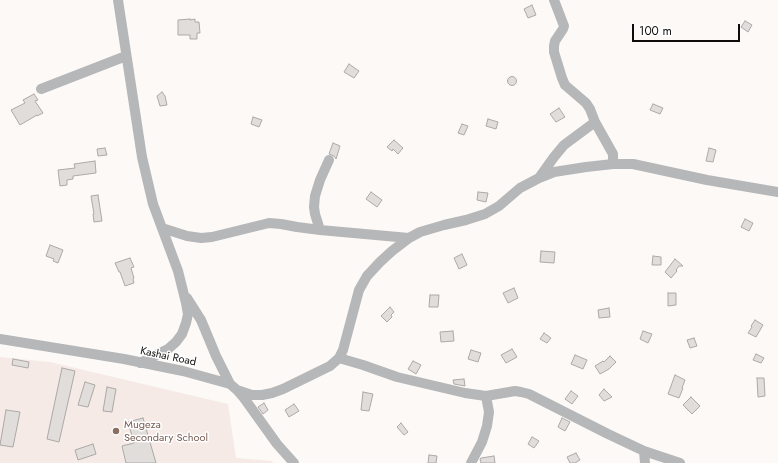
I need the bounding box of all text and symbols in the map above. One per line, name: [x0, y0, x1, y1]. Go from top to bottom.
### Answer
scale bar: [634, 16, 742, 42]
text: 100 m: [639, 22, 672, 40]
street label: Kashai Road: [139, 345, 197, 369]
place label: Mugeza Secondary School: [124, 418, 208, 444]
marker: Mugeza Secondary School: [111, 426, 121, 436]

